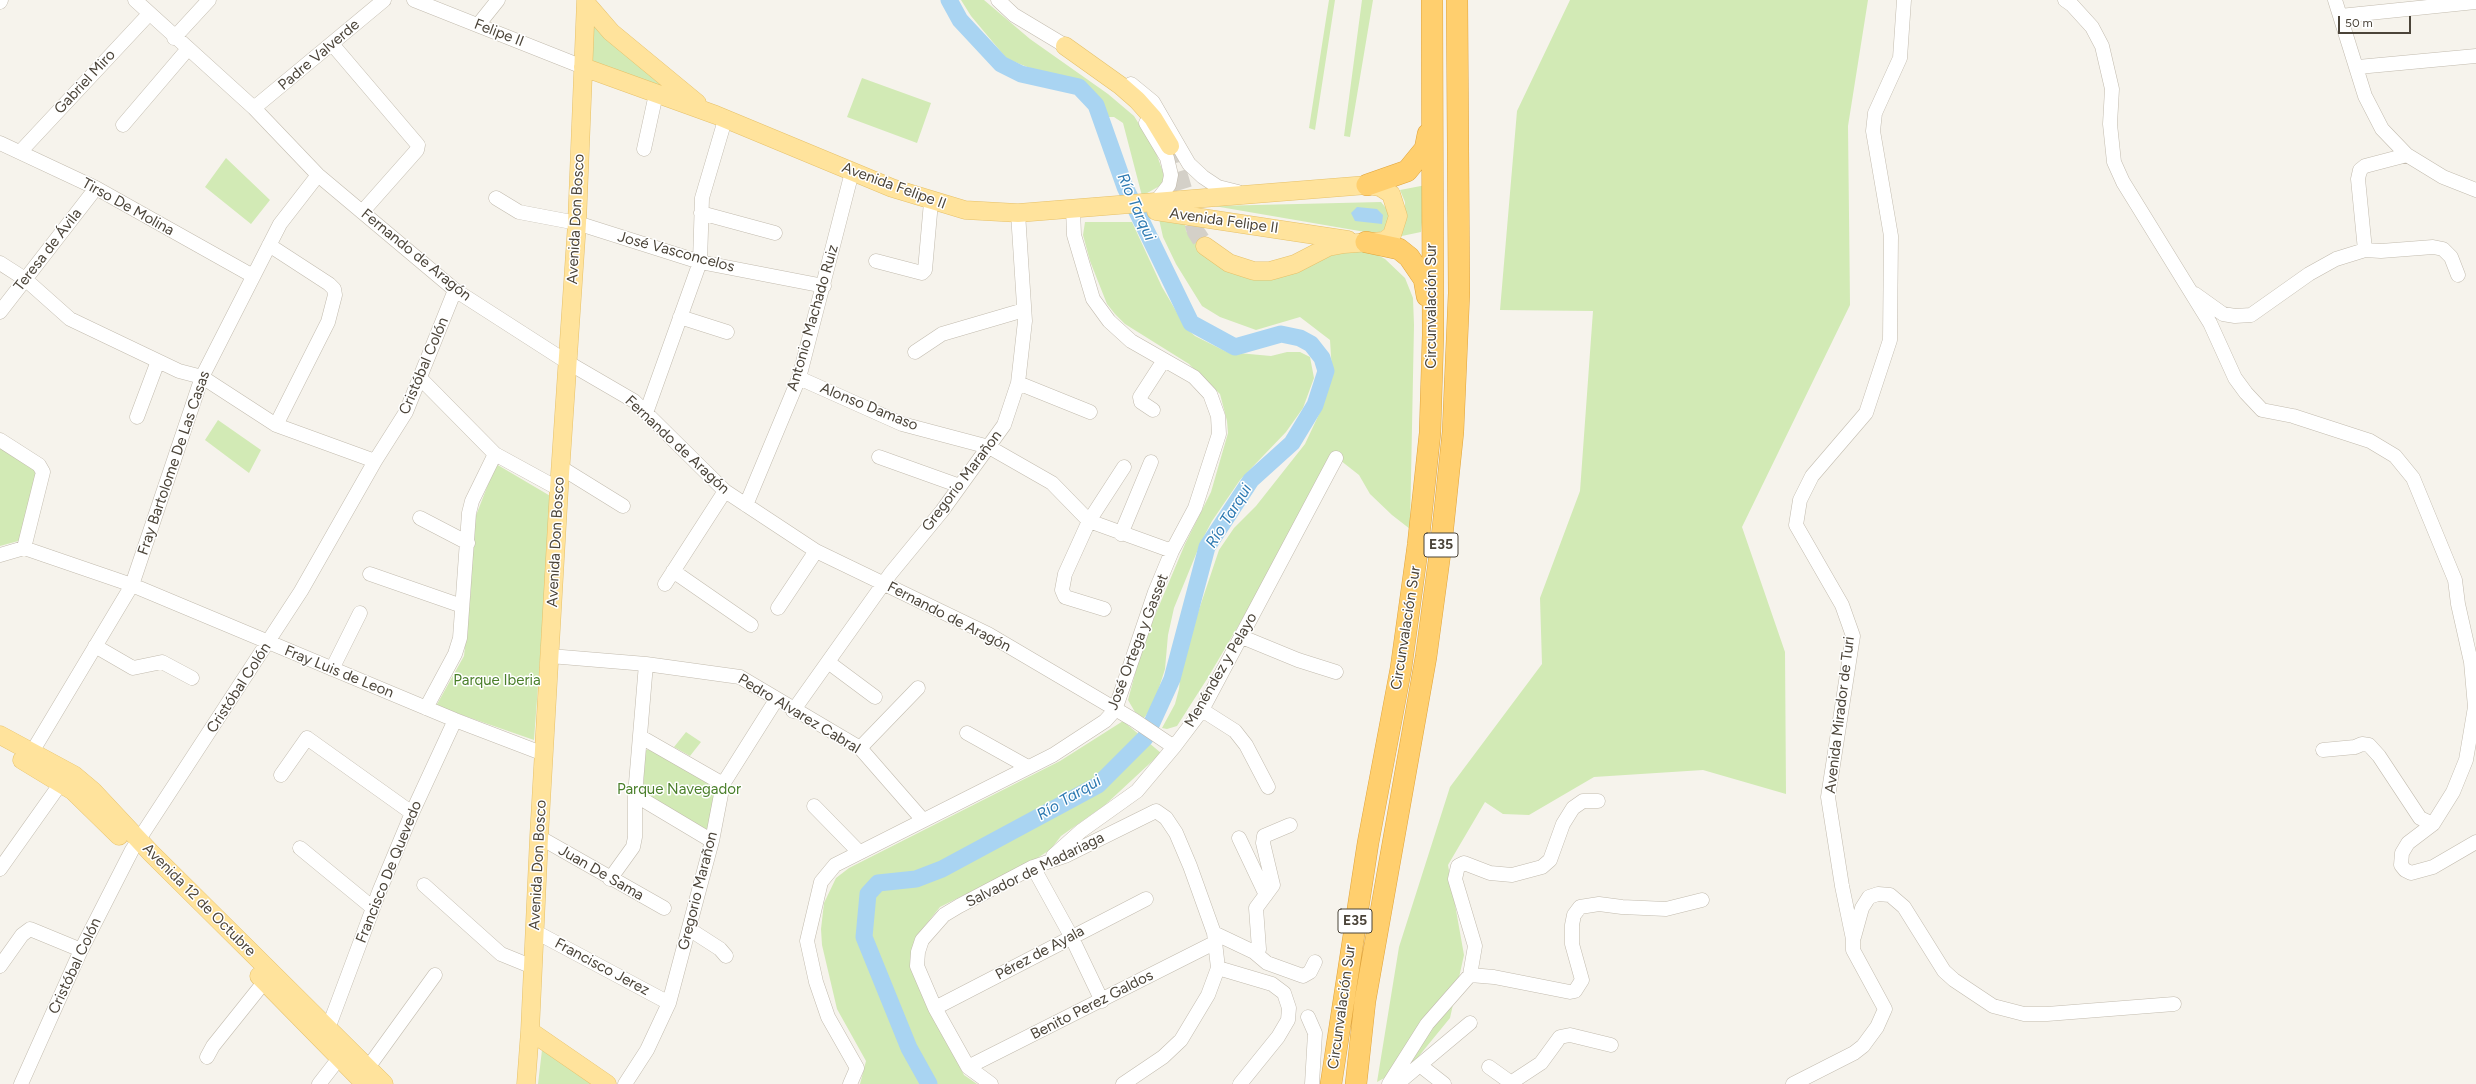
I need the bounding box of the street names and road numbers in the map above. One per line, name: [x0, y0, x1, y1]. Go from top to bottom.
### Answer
street label: Felipe II: [472, 15, 526, 51]
street label: Padre Valverde: [275, 16, 363, 94]
street label: Gabriel Miro: [51, 46, 119, 118]
street label: Avenida Don Bosco: [564, 153, 588, 285]
street label: Avenida Felipe II: [839, 159, 949, 213]
street label: Tirso De Molina: [79, 174, 177, 240]
street label: Avenida Felipe II: [1168, 204, 1280, 238]
street label: Teresa de Ávila: [10, 205, 86, 295]
street label: Fernando de Aragón: [357, 205, 475, 305]
street label: José Vasconcelos: [616, 228, 736, 276]
street label: Antonio Machado Ruiz: [783, 243, 843, 393]
street label: Circunvalación Sur: [1423, 243, 1441, 369]
street label: Cristóbal Colón: [395, 315, 453, 417]
street label: Fray Bartolome De Las Casas: [134, 369, 214, 557]
street label: Alonso Damaso: [817, 379, 921, 435]
street label: Fernando de Aragón: [621, 392, 733, 498]
street label: Gregorio Marañon: [918, 427, 1006, 535]
street label: Avenida Don Bosco: [544, 476, 568, 608]
road number: E35: [1424, 533, 1458, 557]
street label: Circunvalación Sur: [1387, 565, 1425, 691]
street label: José Ortega y Gasset: [1104, 571, 1172, 713]
street label: Fernando de Aragón: [884, 578, 1014, 656]
street label: Menéndez y Pelayo: [1181, 609, 1261, 731]
street label: Avenida Mirador de Turi: [1821, 635, 1859, 795]
street label: Cristóbal Colón: [203, 639, 275, 737]
street label: Fray Luis de Leon: [282, 642, 396, 702]
street label: Pedro Alvarez Cabral: [735, 670, 863, 758]
street label: Francisco De Quevedo: [352, 798, 426, 946]
street label: Avenida Don Bosco: [526, 799, 550, 931]
street label: Salvador de Madariaga: [963, 829, 1107, 911]
street label: Gregorio Marañon: [675, 830, 721, 952]
street label: Avenida 12 de Octubre: [139, 840, 259, 960]
street label: Juan De Sama: [555, 841, 647, 905]
road number: E35: [1338, 909, 1372, 933]
street label: Cristóbal Colón: [45, 915, 105, 1017]
street label: Pérez de Ayala: [992, 922, 1088, 984]
street label: Francisco Jerez: [552, 934, 652, 1000]
street label: Circunvalación Sur: [1324, 944, 1360, 1070]
street label: Benito Perez Galdos: [1028, 966, 1156, 1044]

